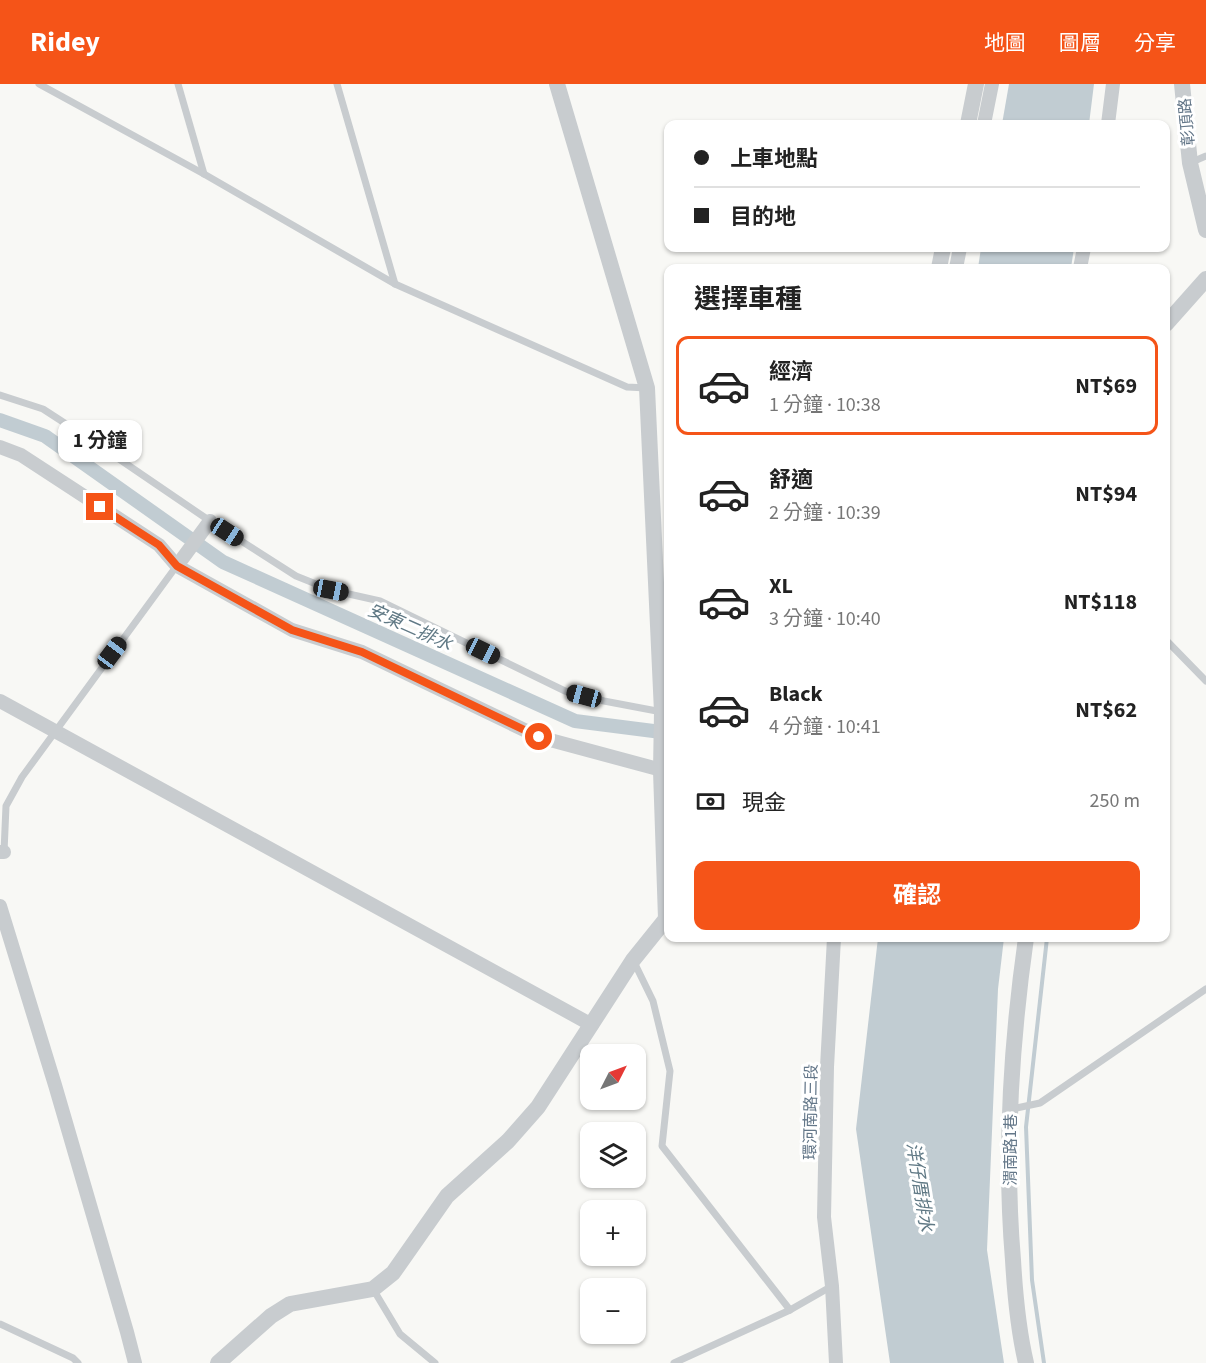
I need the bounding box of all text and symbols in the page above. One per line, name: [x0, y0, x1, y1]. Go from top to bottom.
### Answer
text: Ridey: [30, 22, 100, 62]
text: 地圖: [984, 28, 1026, 58]
text: 圖層: [1059, 28, 1101, 58]
text: 分享: [1134, 28, 1176, 58]
street label: 彰頂路: [1174, 97, 1200, 147]
text: 上車地點: [730, 143, 818, 175]
text: 目的地: [730, 201, 796, 233]
text: 選擇車種: [694, 280, 802, 319]
text: 經濟: [769, 356, 813, 388]
icon: car: [697, 359, 751, 413]
text: NT$69: [1075, 370, 1137, 402]
text: 1 分鐘 · 10:38: [769, 391, 881, 419]
callout: 1 分鐘: [58, 420, 142, 462]
text: 1 分鐘: [73, 427, 127, 455]
text: 舒適: [769, 464, 813, 496]
icon: car: [697, 467, 751, 521]
text: NT$94: [1075, 478, 1137, 510]
route end: [86, 493, 113, 520]
text: 2 分鐘 · 10:39: [769, 499, 881, 527]
car: [207, 515, 247, 549]
text: XL: [769, 570, 793, 602]
icon: car: [697, 575, 751, 629]
car: [312, 578, 350, 602]
text: NT$118: [1064, 586, 1137, 618]
water label: 安東二排水: [364, 598, 457, 658]
text: 3 分鐘 · 10:40: [769, 605, 881, 633]
car: [94, 633, 130, 673]
car: [463, 635, 503, 667]
text: Black: [769, 678, 823, 710]
car: [564, 683, 604, 709]
icon: car: [697, 683, 751, 737]
text: NT$62: [1075, 694, 1137, 726]
text: 4 分鐘 · 10:41: [769, 713, 881, 741]
route start: [525, 723, 552, 750]
icon: cash: [694, 785, 727, 818]
text: 現金: [742, 787, 786, 819]
text: 250 m: [1090, 787, 1140, 815]
button: 確認: [694, 861, 1140, 930]
north arrow: [580, 1044, 646, 1110]
map controls: [580, 1044, 646, 1344]
street label: 環河南路三段: [799, 1064, 823, 1160]
street label: 渭南路1巷: [1000, 1114, 1022, 1186]
button: layers: [580, 1122, 646, 1188]
water label: 洋仔厝排水: [900, 1141, 939, 1234]
button: +: [580, 1200, 646, 1266]
button: −: [580, 1278, 646, 1344]

